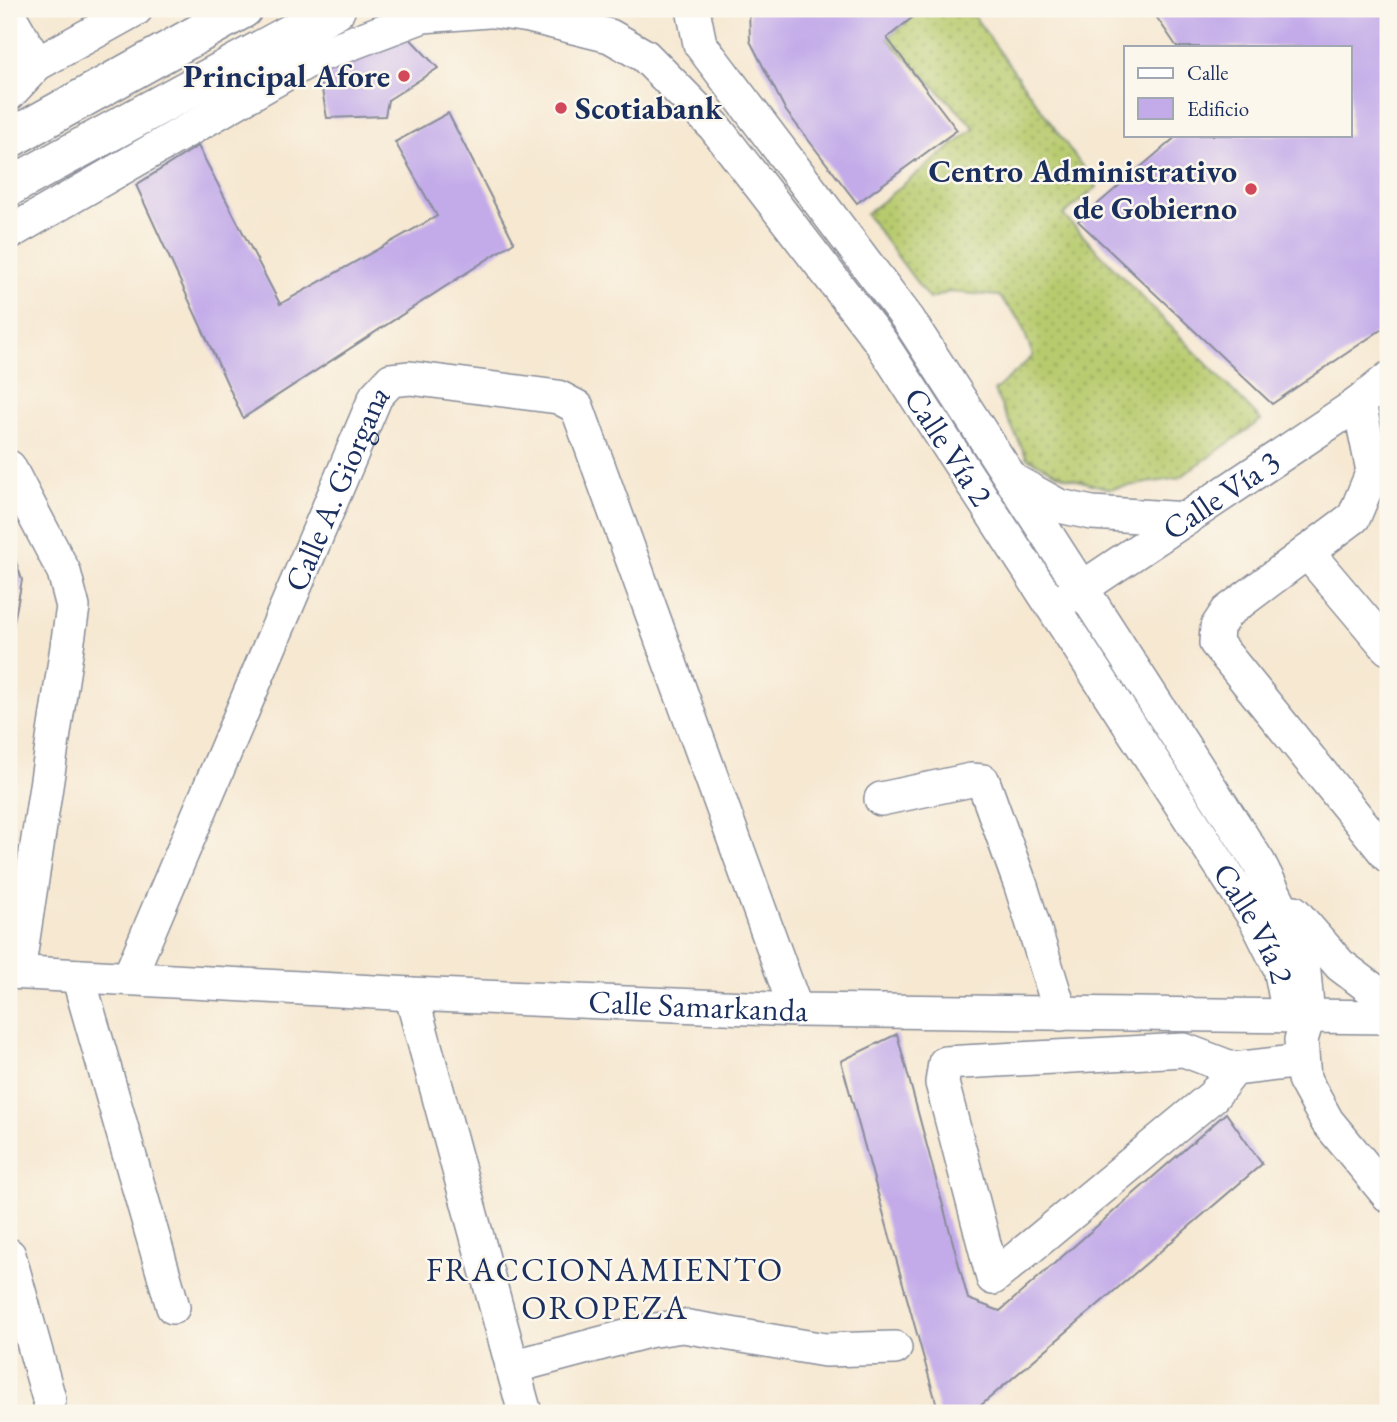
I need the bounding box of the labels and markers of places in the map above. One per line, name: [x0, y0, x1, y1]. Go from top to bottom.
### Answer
place label: Principal Afore: [183, 55, 390, 97]
marker: Principal Afore: [396, 68, 412, 84]
place label: Scotiabank: [575, 87, 723, 129]
marker: Scotiabank: [553, 100, 569, 116]
place label: Centro Administrativo de Gobierno: [929, 150, 1237, 229]
marker: Centro Administrativo de Gobierno: [1243, 181, 1259, 197]

